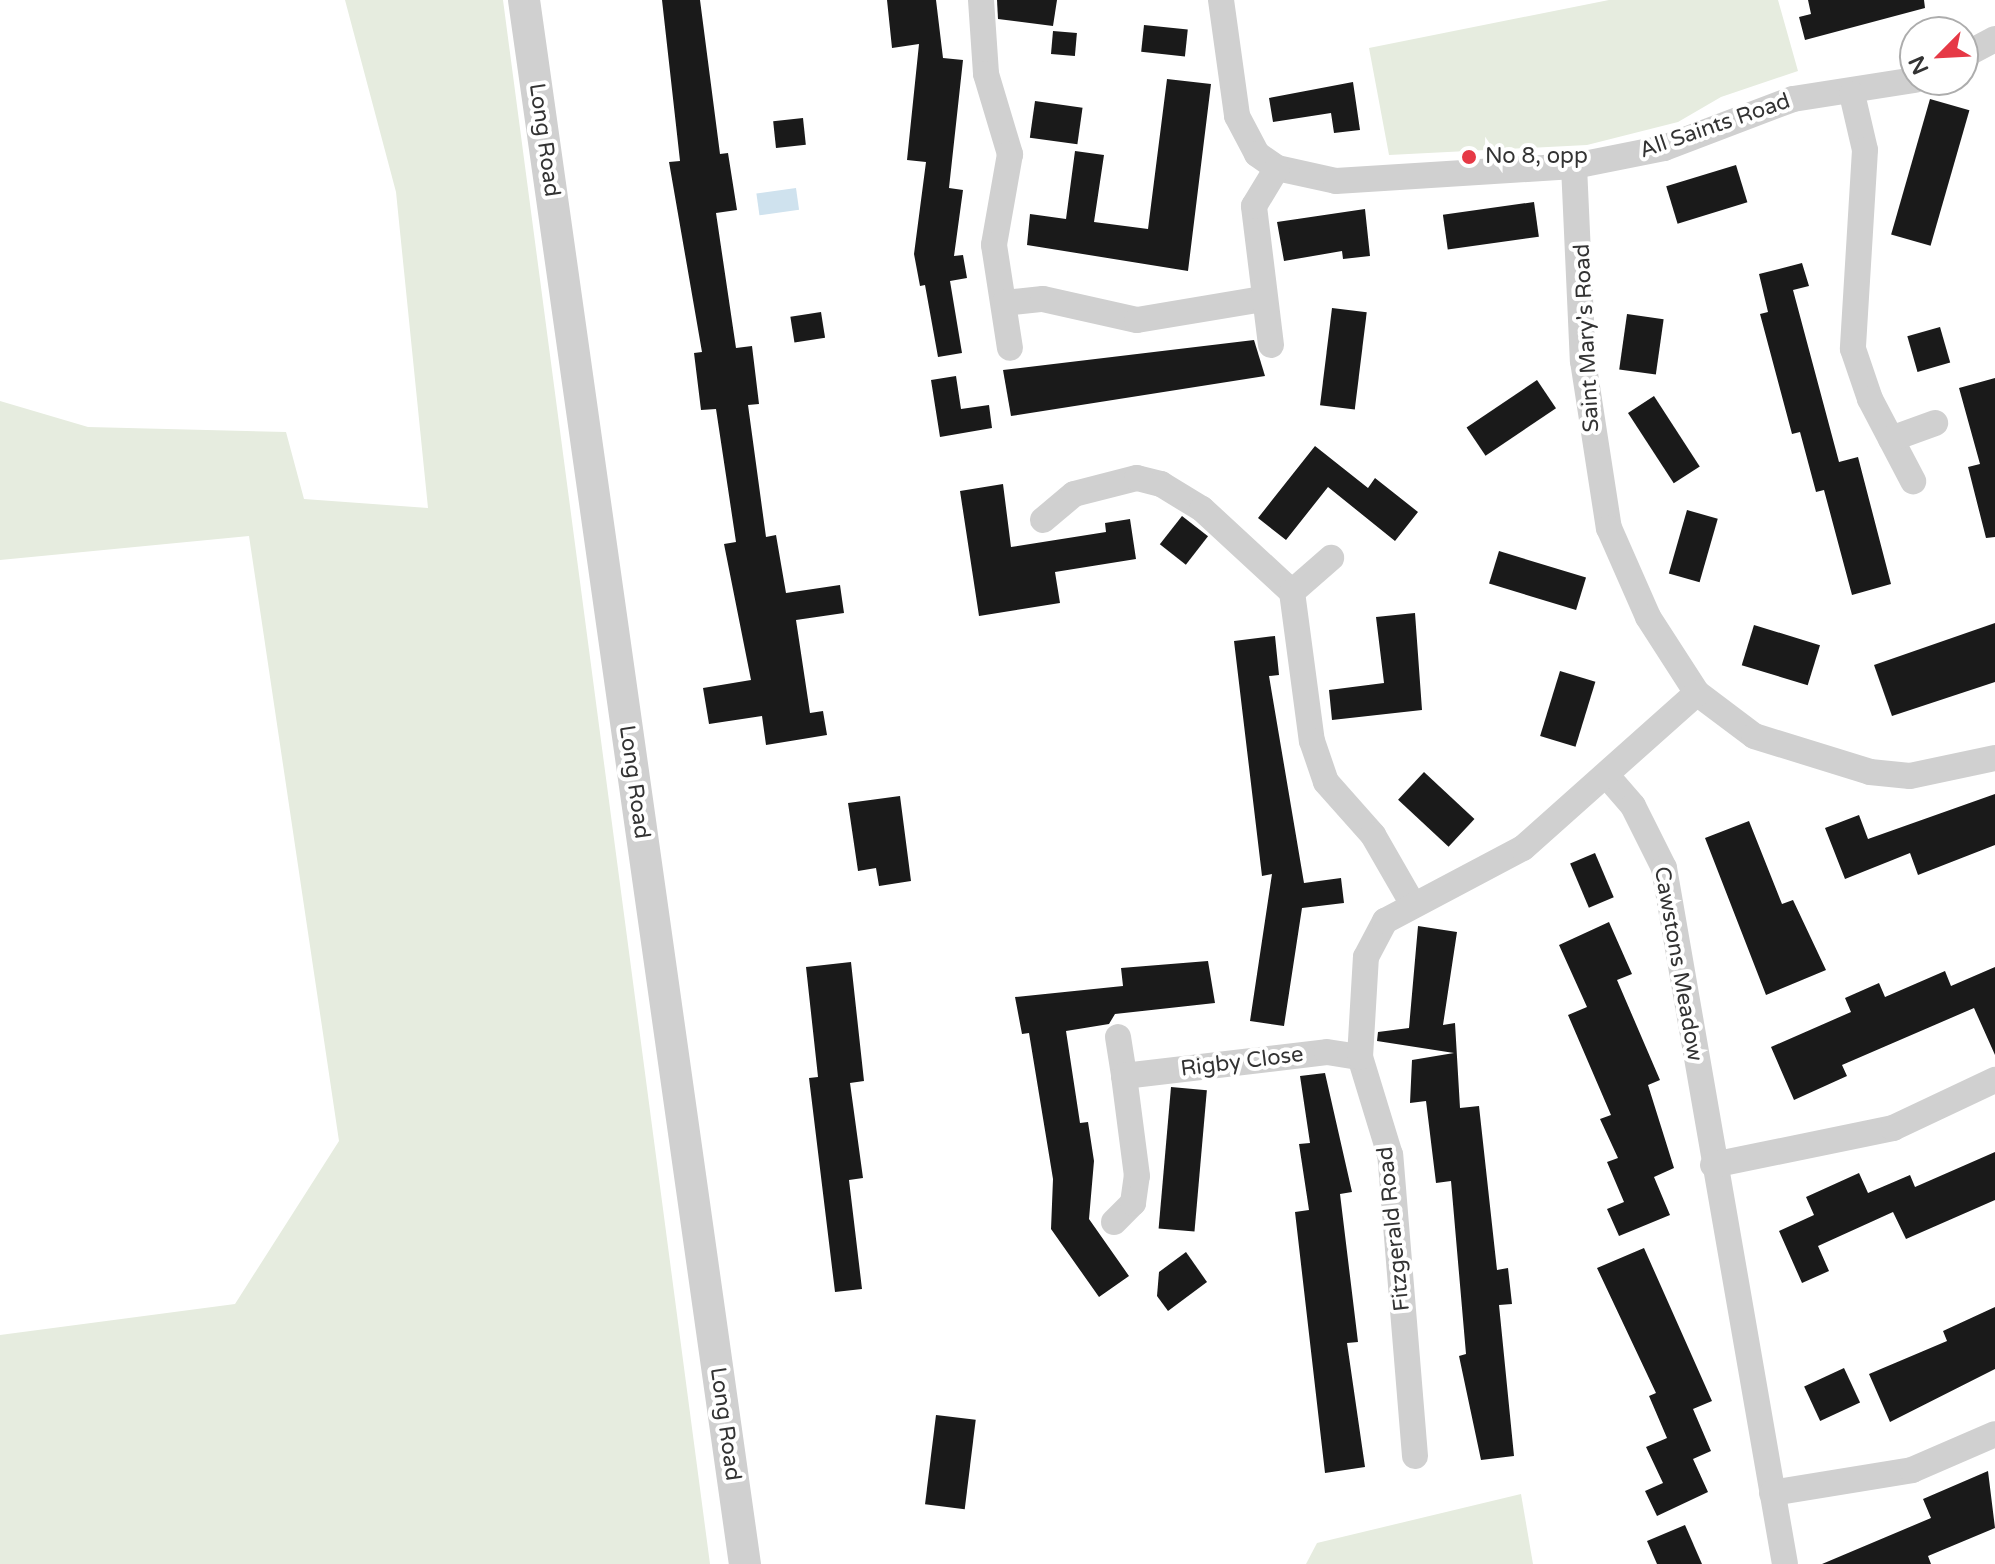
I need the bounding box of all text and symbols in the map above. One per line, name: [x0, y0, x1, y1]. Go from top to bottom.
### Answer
north arrow: [1899, 16, 1979, 96]
text: N: [1903, 52, 1934, 78]
street label: Long Road: [523, 82, 565, 198]
street label: All Saints Road: [1636, 88, 1794, 164]
place label: No 8, opp: [1485, 144, 1588, 170]
marker: No 8, opp: [1460, 148, 1478, 166]
street label: Saint Mary's Road: [1569, 243, 1605, 433]
street label: Long Road: [613, 724, 655, 840]
street label: Cawstons Meadow: [1648, 865, 1708, 1063]
street label: Rigby Close: [1179, 1041, 1305, 1083]
street label: Fitzgerald Road: [1372, 1145, 1416, 1313]
street label: Long Road: [704, 1366, 746, 1482]

